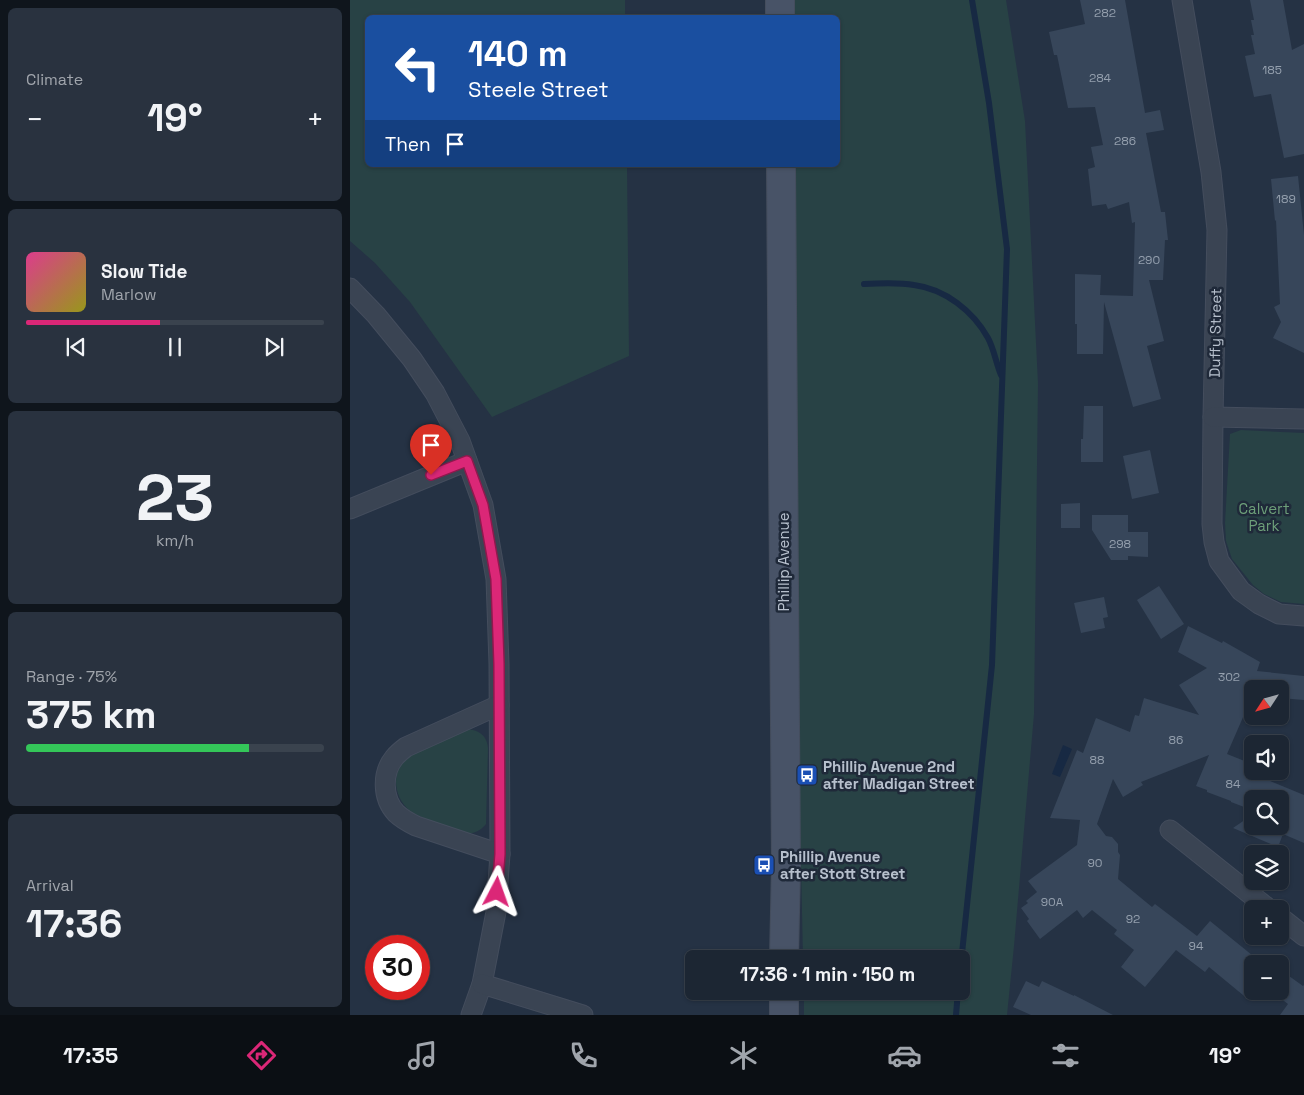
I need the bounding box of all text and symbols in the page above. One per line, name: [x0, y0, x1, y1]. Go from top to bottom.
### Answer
house number: 282: [1094, 5, 1116, 21]
text: 140 m: [468, 32, 568, 76]
icon: left: [385, 35, 450, 100]
house number: 185: [1262, 62, 1282, 78]
text: Climate: [26, 69, 83, 90]
house number: 284: [1089, 70, 1112, 86]
text: Steele Street: [468, 75, 609, 103]
text: 19°: [147, 94, 203, 142]
text: −: [26, 101, 43, 137]
text: +: [307, 101, 324, 137]
icon: arrive: [441, 130, 469, 158]
text: Then: [385, 132, 431, 157]
house number: 286: [1114, 133, 1136, 149]
house number: 189: [1276, 191, 1296, 207]
house number: 290: [1138, 252, 1160, 268]
text: Slow Tide: [101, 259, 187, 284]
text: Marlow: [101, 284, 157, 305]
street label: Duffy Street: [1205, 288, 1225, 378]
icon: previous: [62, 333, 90, 361]
icon: pause: [161, 333, 189, 361]
icon: next: [260, 333, 288, 361]
pin: [410, 424, 452, 475]
icon: arrive: [417, 431, 445, 459]
text: 23: [136, 456, 214, 539]
park label: Calvert Park: [1238, 499, 1290, 535]
street label: Phillip Avenue: [774, 512, 793, 612]
text: km/h: [156, 530, 194, 551]
house number: 298: [1109, 536, 1131, 552]
text: Range · 75%: [26, 666, 117, 687]
house number: 302: [1218, 669, 1240, 685]
north arrow: [1244, 680, 1289, 725]
map controls: [1244, 680, 1289, 1000]
text: 375 km: [26, 691, 157, 739]
house number: 86: [1169, 732, 1183, 748]
button: sound: [1244, 735, 1289, 780]
house number: 88: [1090, 752, 1104, 768]
place label: Phillip Avenue 2nd after Madigan Street: [823, 757, 975, 793]
bus stop icon: Phillip Avenue 2nd after Madigan Street: [795, 763, 819, 787]
house number: 84: [1226, 776, 1241, 792]
button: search: [1244, 790, 1289, 835]
button: layers: [1244, 845, 1289, 890]
place label: Phillip Avenue after Stott Street: [780, 847, 906, 883]
bus stop icon: Phillip Avenue after Stott Street: [752, 853, 776, 877]
house number: 90: [1087, 855, 1103, 871]
position arrow: [470, 865, 522, 917]
text: Arrival: [26, 875, 74, 896]
house number: 90A: [1041, 894, 1064, 910]
text: 17:36: [26, 900, 122, 948]
button: +: [1244, 900, 1289, 945]
house number: 92: [1126, 911, 1140, 927]
speed limit sign: 30: [365, 935, 430, 1000]
house number: 94: [1189, 938, 1204, 954]
button: −: [1244, 955, 1289, 1000]
text: 17:36 · 1 min · 150 m: [740, 962, 915, 987]
icon: directions: [244, 1038, 279, 1073]
icon: music: [405, 1038, 440, 1073]
icon: phone: [566, 1038, 601, 1073]
icon: climate: [726, 1038, 761, 1073]
icon: car: [887, 1038, 922, 1073]
icon: filters: [1048, 1038, 1083, 1073]
text: 17:35: [63, 1041, 118, 1069]
text: 19°: [1209, 1041, 1241, 1069]

